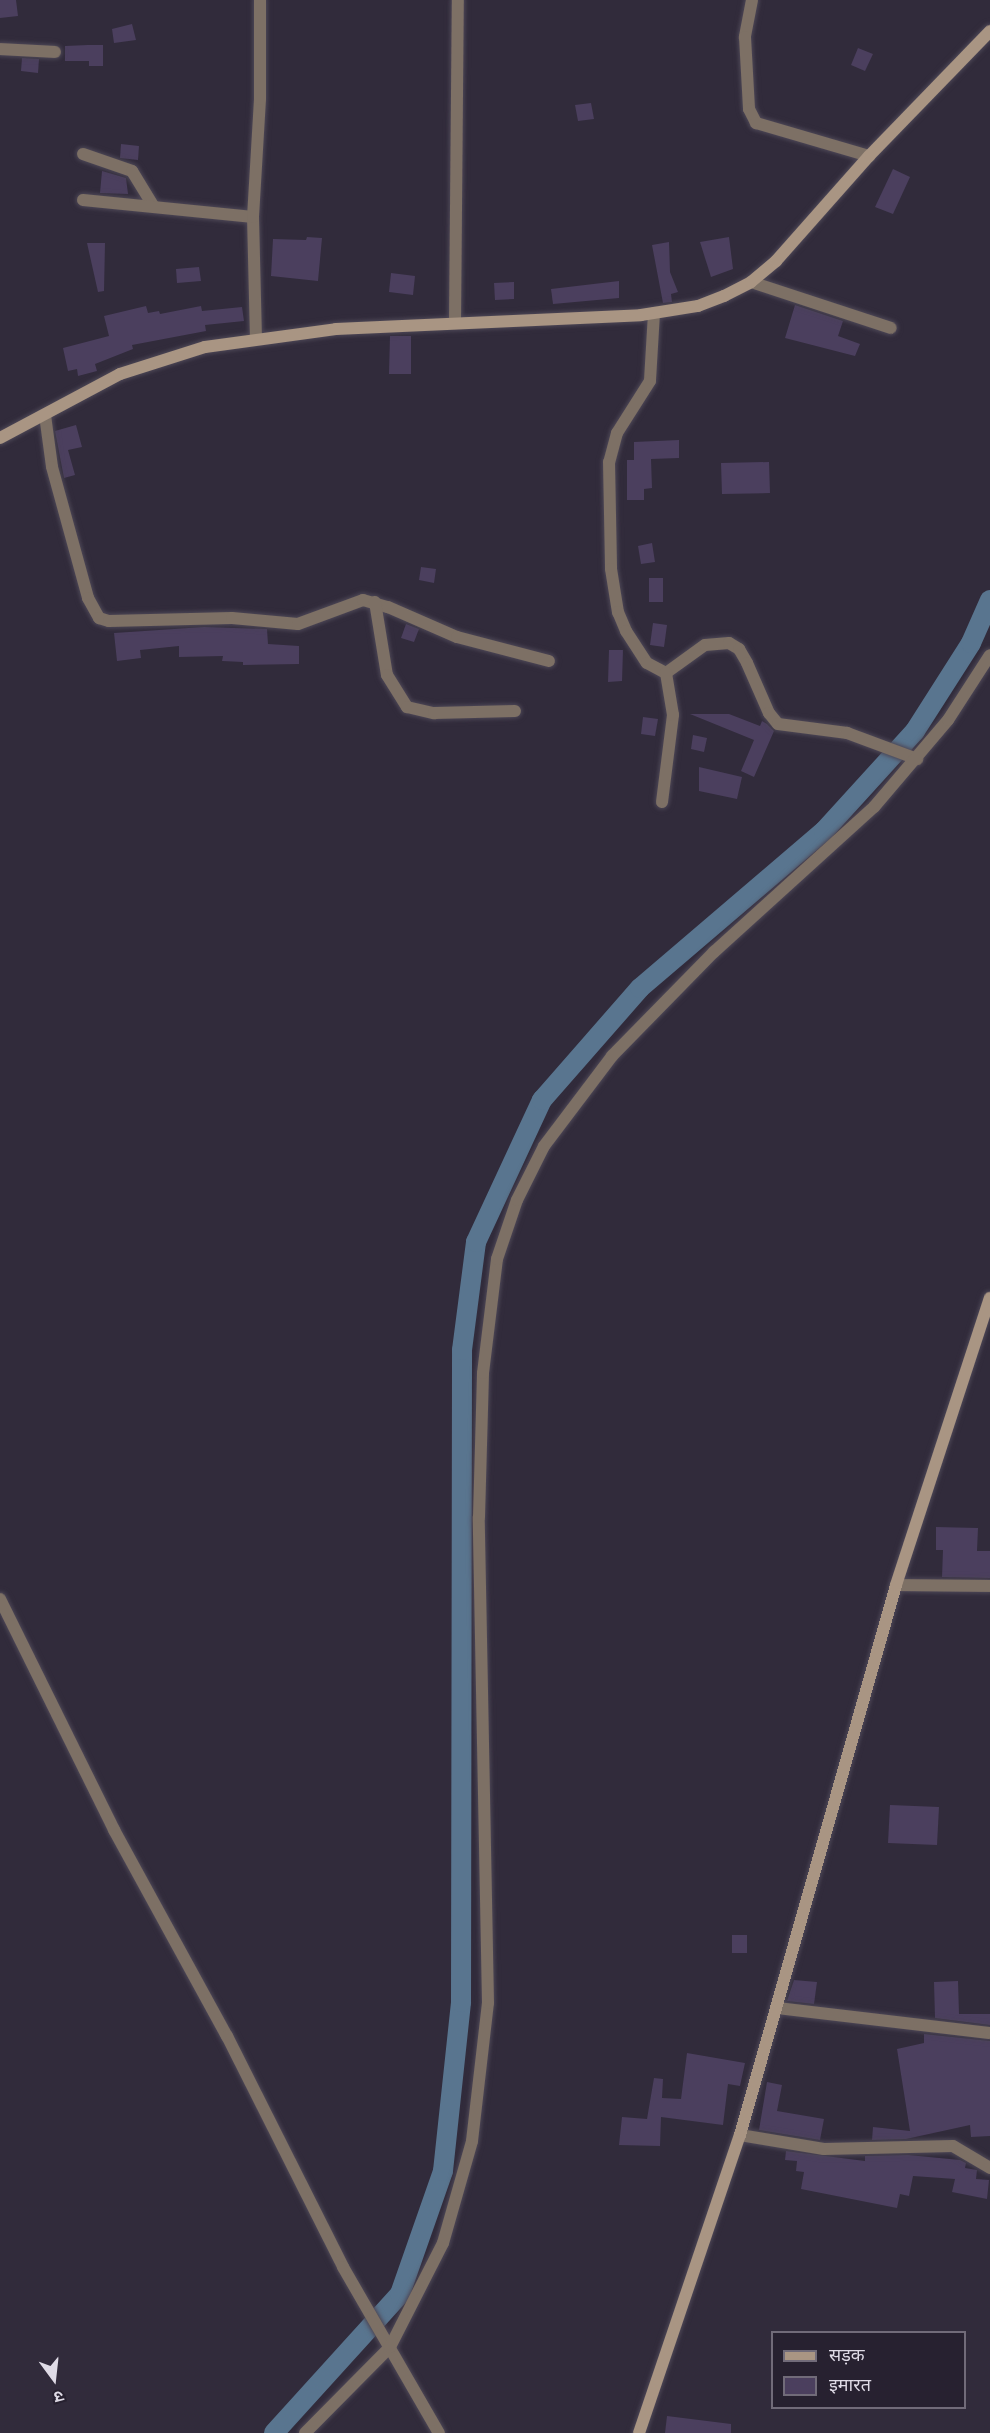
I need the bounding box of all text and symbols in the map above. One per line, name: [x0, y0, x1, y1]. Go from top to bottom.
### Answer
legend: [771, 2331, 966, 2409]
text: सड़क: [829, 2344, 865, 2366]
north arrow: [24, 2349, 84, 2409]
text: इमारत: [829, 2374, 871, 2396]
text: उ: [52, 2386, 66, 2407]

